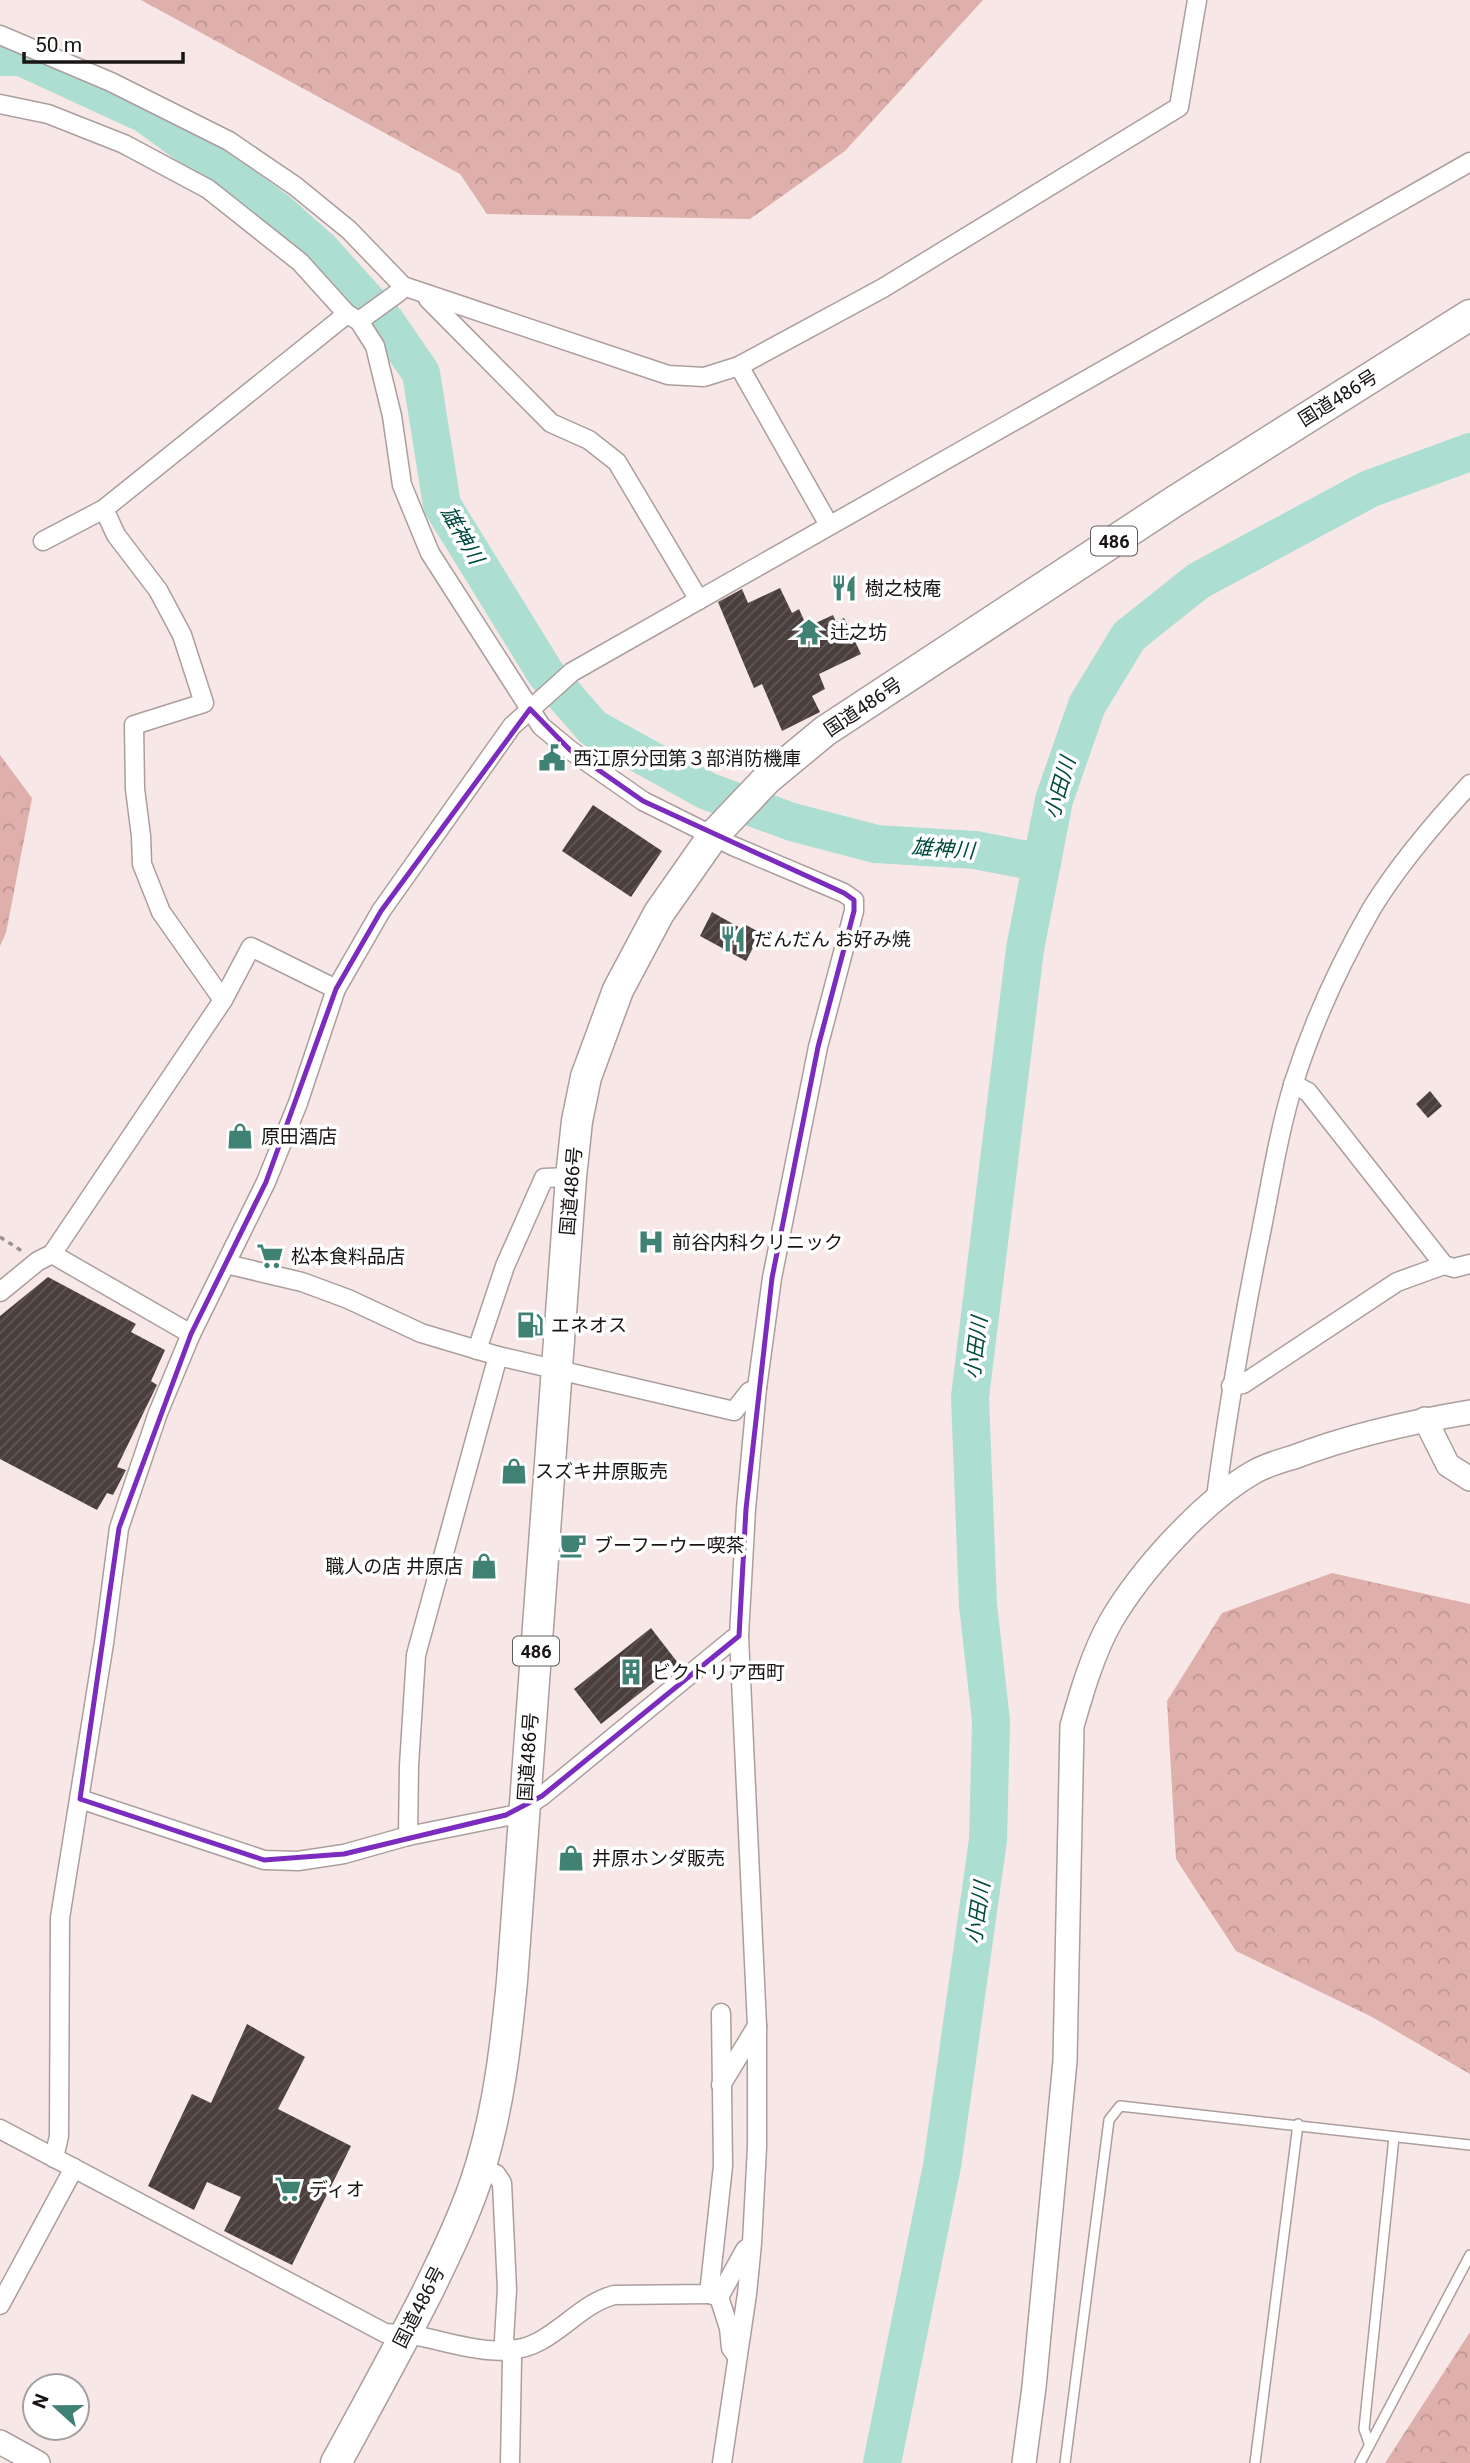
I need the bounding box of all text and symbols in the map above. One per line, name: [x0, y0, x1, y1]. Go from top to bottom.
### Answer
scale bar: [24, 21, 184, 65]
text: 50 m: [35, 33, 82, 57]
street label: 国道486号: [1294, 365, 1382, 431]
water label: 雄神川: [436, 502, 489, 570]
road number: 486: [1091, 526, 1137, 556]
restaurant icon: 樹之枝庵: [829, 573, 859, 603]
place label: 樹之枝庵: [865, 577, 941, 600]
temple icon: 辻之坊: [794, 617, 824, 647]
place label: 辻之坊: [830, 621, 887, 644]
street label: 国道486号: [820, 673, 906, 741]
public building icon: 西江原分団第３部消防機庫: [537, 743, 567, 773]
place label: 西江原分団第３部消防機庫: [573, 747, 801, 770]
water label: 小田川: [1040, 752, 1081, 822]
water label: 雄神川: [911, 835, 977, 863]
restaurant icon: だんだん お好み焼: [718, 924, 748, 954]
place label: だんだん お好み焼: [754, 928, 911, 951]
shop icon: 原田酒店: [225, 1121, 255, 1151]
place label: 原田酒店: [261, 1125, 337, 1148]
street label: 国道486号: [556, 1146, 586, 1236]
hospital icon: 前谷内科クリニック: [636, 1227, 666, 1257]
place label: 前谷内科クリニック: [672, 1231, 843, 1254]
supermarket icon: 松本食料品店: [255, 1241, 285, 1271]
place label: 松本食料品店: [291, 1245, 405, 1268]
fuel station icon: エネオス: [515, 1310, 545, 1340]
water label: 小田川: [960, 1313, 992, 1381]
place label: エネオス: [551, 1314, 627, 1337]
shop icon: スズキ井原販売: [499, 1456, 529, 1486]
place label: スズキ井原販売: [535, 1460, 668, 1483]
cafe icon: ブーフーウー喫茶: [558, 1530, 588, 1560]
place label: ブーフーウー喫茶: [594, 1534, 745, 1557]
shop icon: 職人の店 井原店: [469, 1551, 499, 1581]
place label: 職人の店 井原店: [325, 1555, 463, 1578]
road number: 486: [513, 1636, 559, 1666]
building icon: ビクトリア西町: [616, 1657, 646, 1687]
place label: ビクトリア西町: [652, 1661, 785, 1684]
street label: 国道486号: [513, 1712, 543, 1802]
shop icon: 井原ホンダ販売: [556, 1843, 586, 1873]
place label: 井原ホンダ販売: [592, 1847, 725, 1870]
water label: 小田川: [962, 1878, 995, 1946]
supermarket icon: ディオ: [273, 2174, 303, 2204]
place label: ディオ: [309, 2178, 365, 2201]
street label: 国道486号: [389, 2262, 449, 2352]
north arrow: [21, 2372, 91, 2442]
text: N: [27, 2391, 54, 2411]

